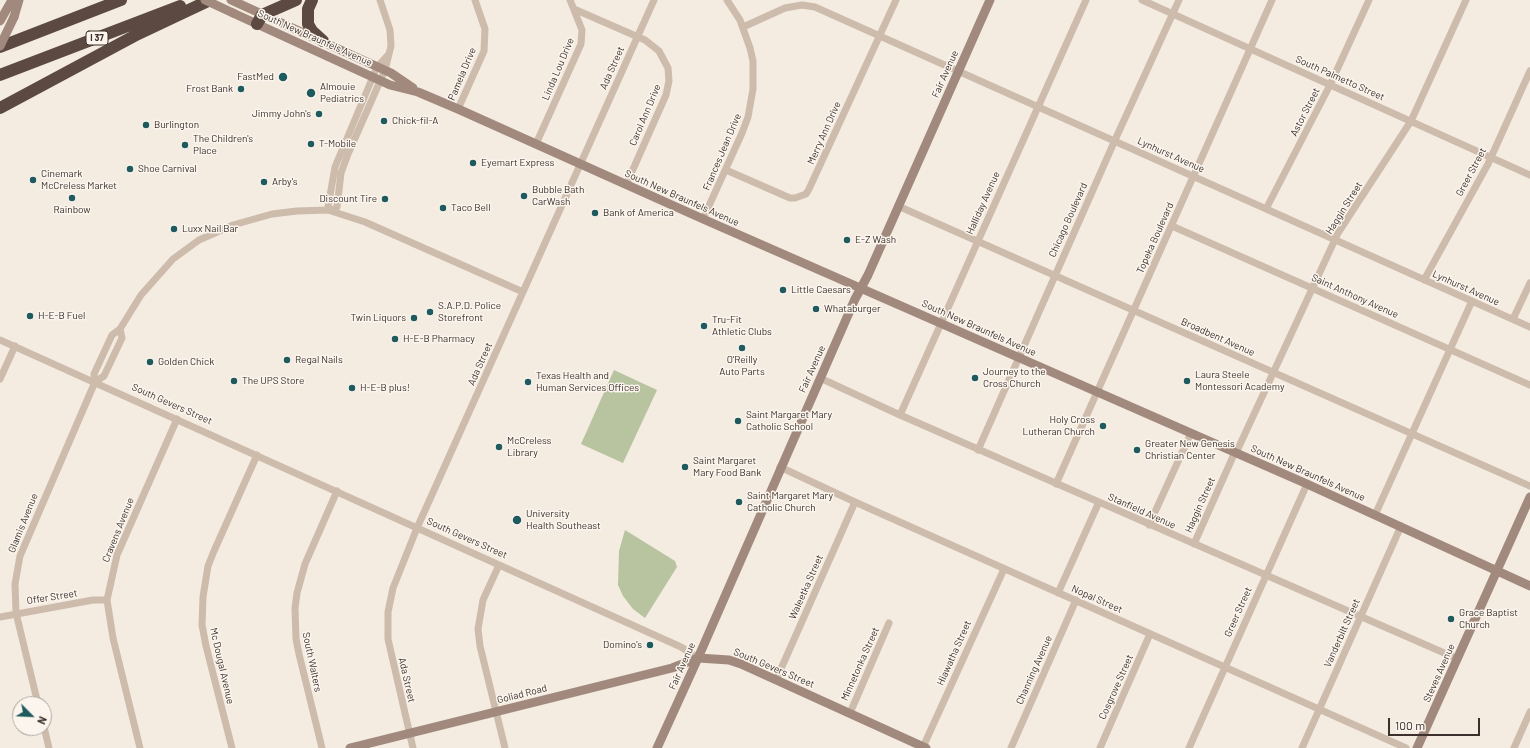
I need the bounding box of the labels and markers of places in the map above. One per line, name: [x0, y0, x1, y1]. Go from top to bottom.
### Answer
place label: FastMed: [237, 71, 274, 83]
marker: FastMed: [277, 71, 289, 83]
place label: Almouie Pediatrics: [320, 81, 364, 104]
place label: Frost Bank: [186, 83, 233, 95]
marker: Frost Bank: [236, 84, 246, 94]
marker: Almouie Pediatrics: [305, 87, 317, 99]
place label: Jimmy John's: [252, 108, 311, 120]
marker: Jimmy John's: [314, 109, 324, 119]
place label: Chick-fil-A: [392, 115, 438, 127]
marker: Chick-fil-A: [379, 116, 389, 126]
place label: Burlington: [154, 119, 199, 131]
marker: Burlington: [141, 120, 151, 130]
place label: The Children's Place: [193, 133, 253, 156]
place label: T-Mobile: [319, 138, 356, 150]
marker: T-Mobile: [306, 139, 316, 149]
marker: The Children's Place: [180, 140, 190, 150]
place label: Eyemart Express: [481, 157, 554, 169]
marker: Eyemart Express: [468, 158, 478, 168]
place label: Shoe Carnival: [138, 163, 197, 175]
marker: Shoe Carnival: [125, 164, 135, 174]
place label: Cinemark McCreless Market: [41, 168, 117, 192]
marker: Cinemark McCreless Market: [28, 175, 38, 185]
place label: Arby's: [272, 176, 298, 188]
marker: Arby's: [259, 177, 269, 187]
place label: Bubble Bath CarWash: [532, 184, 584, 208]
marker: Bubble Bath CarWash: [519, 191, 529, 201]
marker: Rainbow: [67, 193, 77, 203]
place label: Discount Tire: [319, 193, 377, 205]
marker: Discount Tire: [380, 194, 390, 204]
place label: Taco Bell: [451, 202, 490, 214]
marker: Taco Bell: [438, 203, 448, 213]
place label: Rainbow: [53, 204, 91, 216]
place label: Bank of America: [603, 207, 674, 219]
marker: Bank of America: [590, 208, 600, 218]
place label: Luxx Nail Bar: [182, 223, 238, 235]
marker: Luxx Nail Bar: [169, 224, 179, 234]
place label: E-Z Wash: [855, 234, 896, 246]
marker: E-Z Wash: [842, 235, 852, 245]
place label: Little Caesars: [791, 284, 851, 296]
marker: Little Caesars: [778, 285, 788, 295]
place label: S.A.P.D. Police Storefront: [438, 300, 501, 324]
place label: Whataburger: [824, 303, 881, 315]
marker: Whataburger: [811, 304, 821, 314]
marker: S.A.P.D. Police Storefront: [425, 307, 435, 317]
place label: H-E-B Fuel: [38, 310, 85, 322]
marker: H-E-B Fuel: [25, 311, 35, 321]
place label: Twin Liquors: [351, 312, 406, 324]
marker: Twin Liquors: [409, 313, 419, 323]
place label: Tru-Fit Athletic Clubs: [712, 314, 772, 338]
marker: Tru-Fit Athletic Clubs: [699, 321, 709, 331]
place label: H-E-B Pharmacy: [403, 333, 475, 345]
marker: H-E-B Pharmacy: [390, 334, 400, 344]
marker: O'Reilly Auto Parts: [737, 343, 747, 353]
place label: Regal Nails: [295, 354, 343, 366]
place label: O'Reilly Auto Parts: [719, 354, 765, 378]
marker: Regal Nails: [282, 355, 292, 365]
place label: Golden Chick: [158, 356, 214, 368]
marker: Golden Chick: [145, 357, 155, 367]
place label: Journey to the Cross Church: [983, 366, 1046, 390]
place label: Laura Steele Montessori Academy: [1195, 369, 1285, 392]
place label: Texas Health and Human Services Offices: [536, 370, 639, 394]
marker: Journey to the Cross Church: [970, 373, 980, 383]
place label: The UPS Store: [242, 375, 304, 387]
marker: The UPS Store: [229, 376, 239, 386]
marker: Laura Steele Montessori Academy: [1182, 376, 1192, 386]
marker: Texas Health and Human Services Offices: [523, 377, 533, 387]
place label: H-E-B plus!: [360, 382, 410, 394]
marker: H-E-B plus!: [347, 383, 357, 393]
place label: Saint Margaret Mary Catholic School: [746, 409, 832, 432]
place label: Holy Cross Lutheran Church: [1023, 414, 1095, 438]
marker: Saint Margaret Mary Catholic School: [733, 416, 743, 426]
marker: Holy Cross Lutheran Church: [1098, 421, 1108, 431]
place label: McCreless Library: [507, 435, 551, 458]
place label: Greater New Genesis Christian Center: [1145, 438, 1235, 462]
marker: McCreless Library: [494, 442, 504, 452]
marker: Greater New Genesis Christian Center: [1132, 445, 1142, 455]
place label: Saint Margaret Mary Food Bank: [693, 455, 761, 478]
marker: Saint Margaret Mary Food Bank: [680, 462, 690, 472]
place label: Saint Margaret Mary Catholic Church: [747, 490, 833, 514]
marker: Saint Margaret Mary Catholic Church: [734, 497, 744, 507]
place label: University Health Southeast: [526, 508, 601, 532]
marker: University Health Southeast: [511, 514, 523, 526]
place label: Grace Baptist Church: [1459, 607, 1518, 630]
marker: Grace Baptist Church: [1446, 614, 1456, 624]
place label: Domino's: [603, 639, 642, 651]
marker: Domino's: [645, 640, 655, 650]

